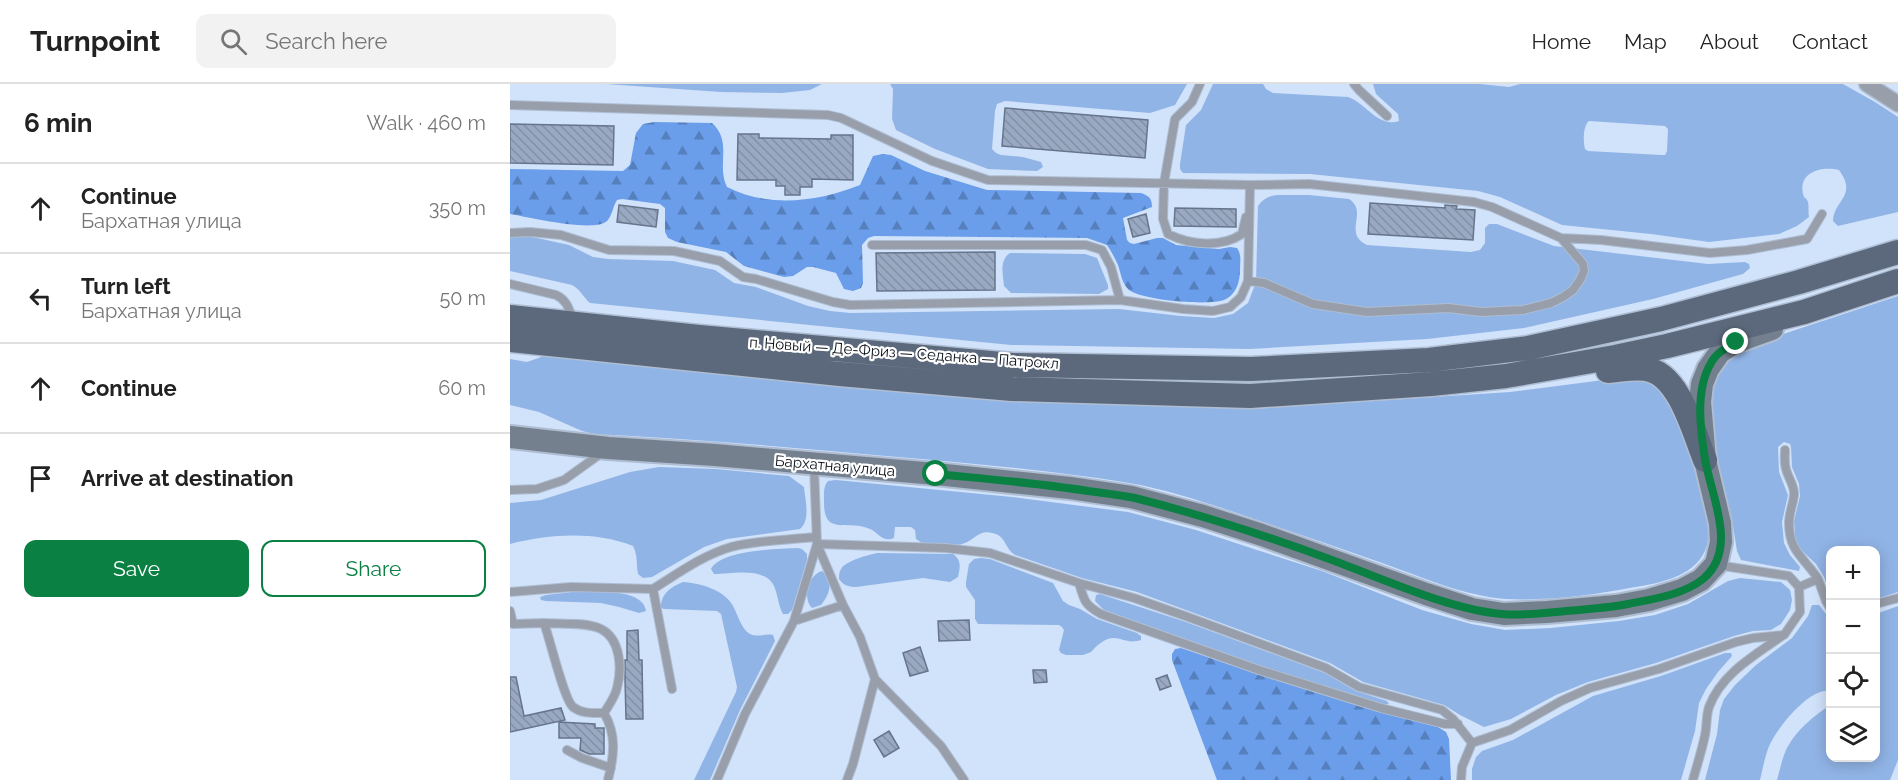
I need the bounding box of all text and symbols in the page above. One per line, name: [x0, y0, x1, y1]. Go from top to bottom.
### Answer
search box: [196, 14, 616, 68]
text: Turnpoint: [30, 25, 160, 58]
icon: search: [217, 25, 250, 58]
text: Search here: [265, 28, 387, 54]
text: Home: [1532, 29, 1591, 54]
text: Map: [1624, 29, 1667, 54]
text: About: [1700, 29, 1759, 54]
text: Contact: [1792, 29, 1868, 54]
text: 6 min: [24, 108, 93, 138]
text: Walk · 460 m: [367, 111, 486, 135]
text: Continue: [81, 183, 177, 209]
icon: ahead: [24, 192, 57, 225]
text: 350 m: [429, 196, 486, 220]
text: Бархатная улица: [81, 209, 242, 233]
text: Turn left: [81, 273, 171, 299]
icon: left: [24, 282, 57, 315]
text: 50 m: [439, 286, 486, 310]
text: Бархатная улица: [81, 299, 242, 323]
route end: [1722, 328, 1748, 354]
street label: п. Новый — Де-Фриз — Седанка — Патрокл: [749, 333, 1059, 373]
icon: ahead: [24, 372, 57, 405]
text: Continue: [81, 375, 177, 401]
text: 60 m: [438, 376, 486, 400]
street label: Бархатная улица: [774, 452, 896, 480]
route start: [922, 460, 948, 486]
icon: arrive: [24, 462, 57, 495]
text: Arrive at destination: [81, 465, 294, 491]
button: Save: [24, 540, 249, 597]
button: Share: [261, 540, 486, 597]
map controls: [1826, 546, 1880, 762]
button: +: [1826, 546, 1880, 600]
button: −: [1826, 600, 1880, 654]
button: locate: [1826, 654, 1880, 708]
button: layers: [1826, 708, 1880, 762]

